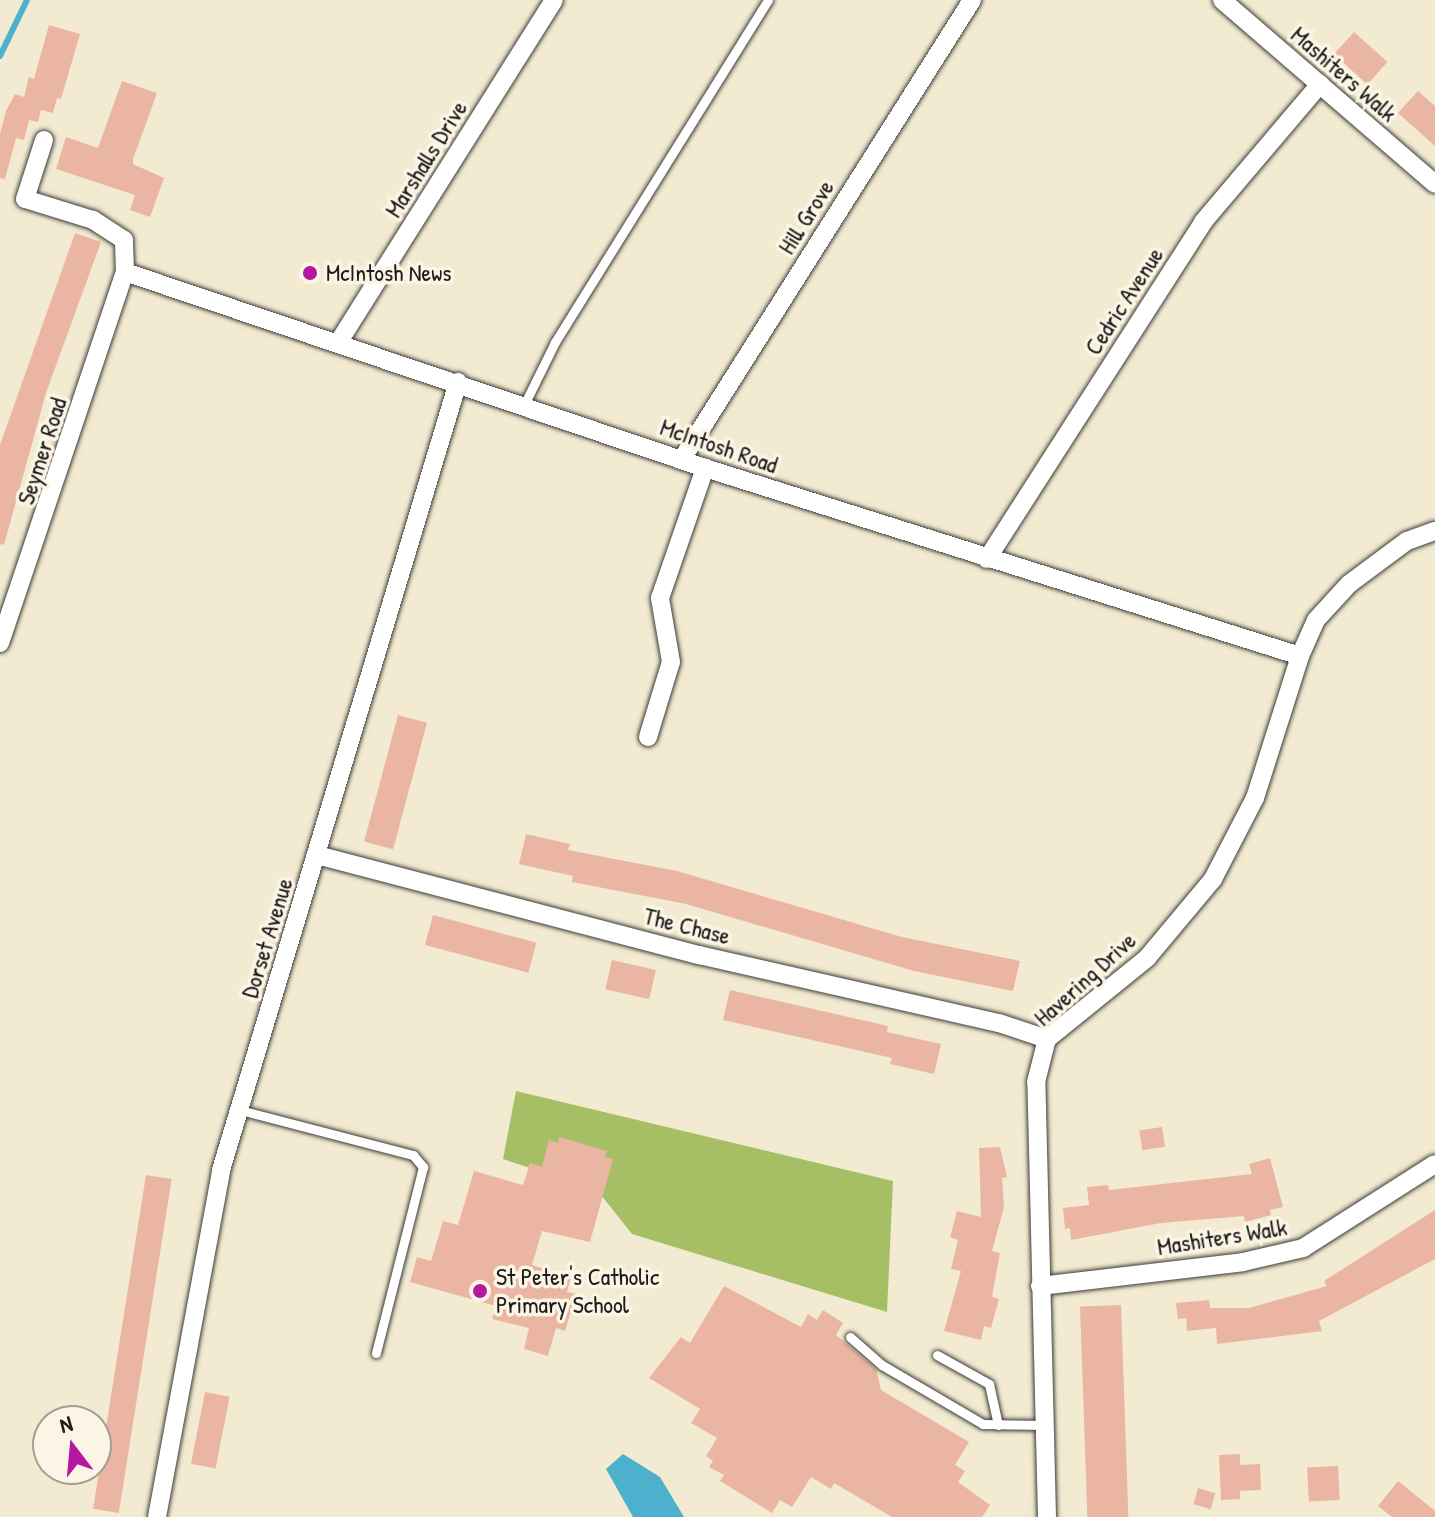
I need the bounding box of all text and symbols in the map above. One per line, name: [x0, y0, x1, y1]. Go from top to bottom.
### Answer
street label: Mashiters Walk: [1285, 20, 1403, 128]
street label: Marshalls Drive: [379, 95, 473, 223]
street label: Hill Grove: [772, 175, 840, 259]
street label: Cedric Avenue: [1079, 242, 1169, 360]
place label: McIntosh News: [326, 259, 452, 287]
marker: McIntosh News: [301, 264, 319, 282]
street label: Seymer Road: [11, 394, 73, 508]
street label: McIntosh Road: [657, 412, 781, 480]
street label: Dorset Avenue: [235, 875, 299, 1001]
street label: The Chase: [641, 901, 733, 951]
street label: Havering Drive: [1028, 926, 1142, 1032]
street label: Mashiters Walk: [1155, 1213, 1289, 1261]
place label: St Peter's Catholic Primary School: [496, 1263, 659, 1319]
marker: St Peter's Catholic Primary School: [471, 1282, 489, 1300]
north arrow: [32, 1405, 112, 1485]
text: N: [56, 1408, 76, 1440]

